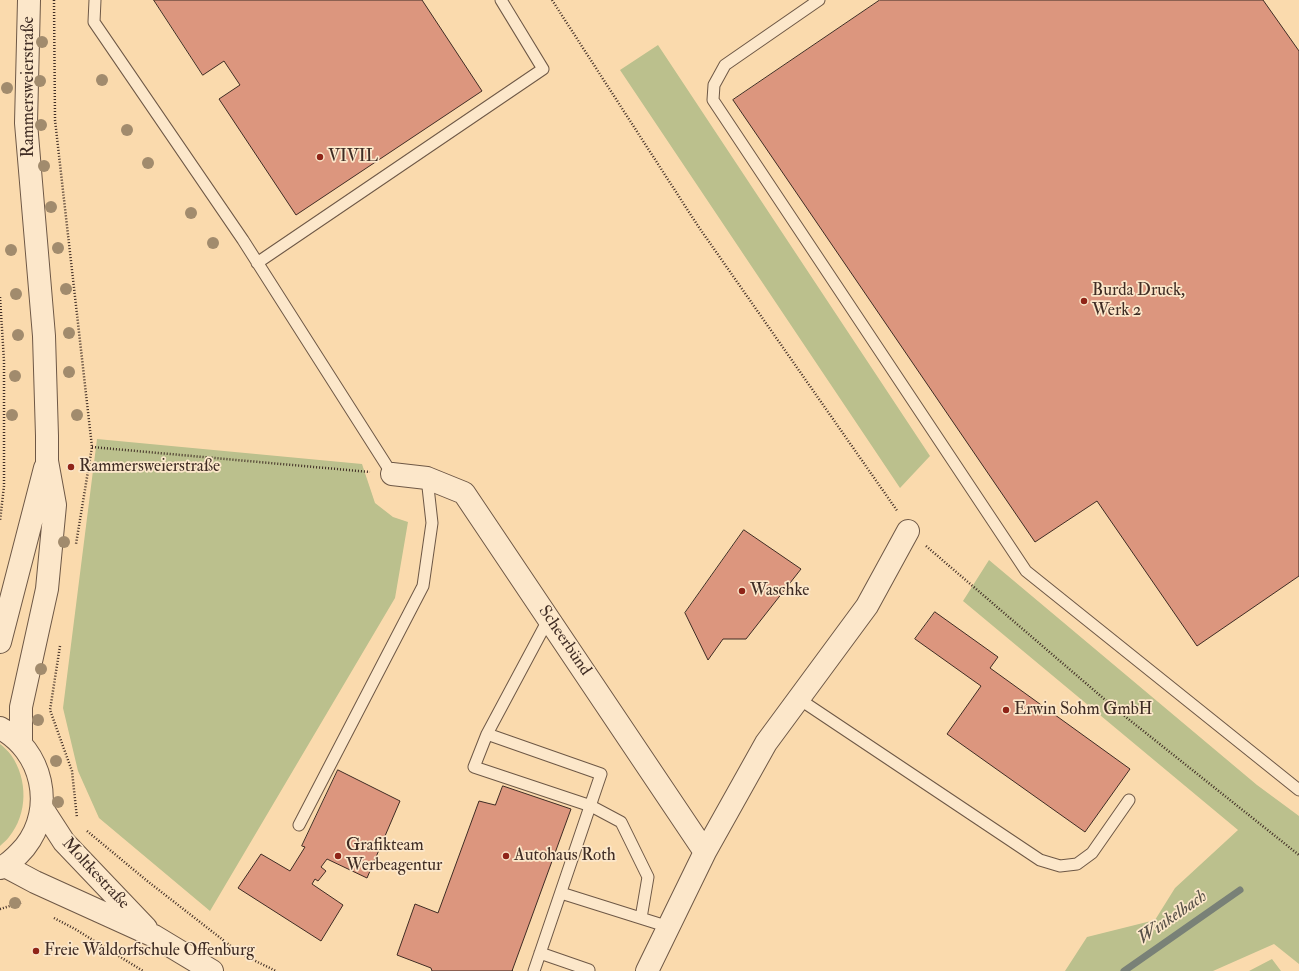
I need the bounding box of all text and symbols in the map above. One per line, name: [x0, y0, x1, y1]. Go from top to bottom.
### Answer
street label: Rammersweierstraße: [19, 16, 39, 158]
place label: VIVIL: [328, 147, 378, 167]
marker: VIVIL: [315, 152, 325, 162]
place label: Burda Druck, Werk 2: [1092, 281, 1185, 321]
marker: Burda Druck, Werk 2: [1079, 296, 1089, 306]
place label: Rammersweierstraße: [79, 457, 220, 477]
marker: Rammersweierstraße: [66, 462, 76, 472]
place label: Waschke: [750, 581, 809, 601]
marker: Waschke: [737, 586, 747, 596]
street label: Scheerbünd: [533, 602, 595, 680]
place label: Erwin Sohm GmbH: [1014, 700, 1153, 720]
marker: Erwin Sohm GmbH: [1001, 705, 1011, 715]
street label: Moltkestraße: [57, 834, 133, 914]
place label: Grafikteam Werbeagentur: [346, 836, 442, 876]
place label: Autohaus Roth: [514, 846, 616, 866]
marker: Grafikteam Werbeagentur: [333, 851, 343, 861]
marker: Autohaus Roth: [501, 851, 511, 861]
water label: Winkelbach: [1134, 886, 1212, 950]
place label: Freie Waldorfschule Offenburg: [44, 941, 255, 961]
marker: Freie Waldorfschule Offenburg: [31, 946, 41, 956]

